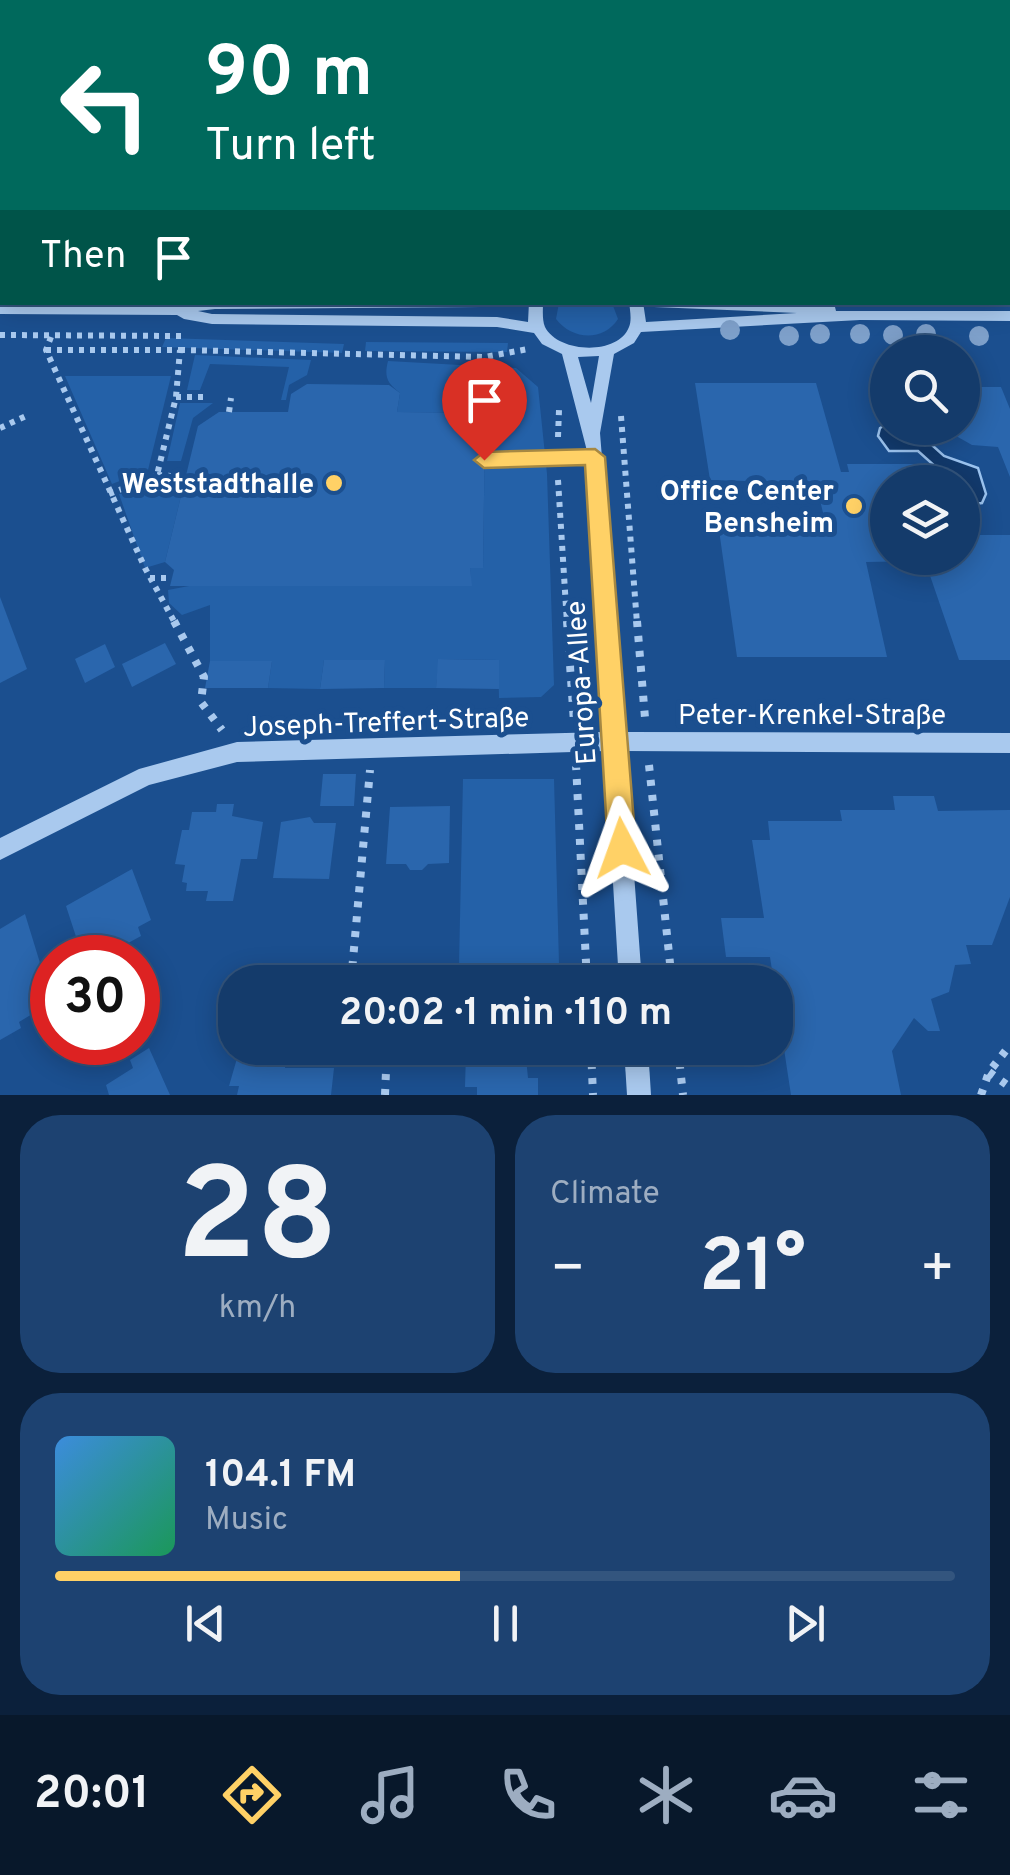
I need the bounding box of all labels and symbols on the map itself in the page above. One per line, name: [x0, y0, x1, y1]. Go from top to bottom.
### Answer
pin: [442, 358, 527, 461]
place label: Weststadthalle: [121, 468, 314, 504]
marker: Weststadthalle: [323, 472, 345, 494]
place label: Office Center Bensheim: [660, 475, 834, 543]
marker: Office Center Bensheim: [843, 495, 865, 517]
street label: Europa-Allee: [559, 600, 607, 766]
street label: Peter-Krenkel-Straße: [678, 699, 946, 735]
street label: Joseph-Treffert-Straße: [242, 701, 530, 747]
position arrow: [570, 796, 674, 900]
speed limit sign: 30: [30, 935, 160, 1065]

